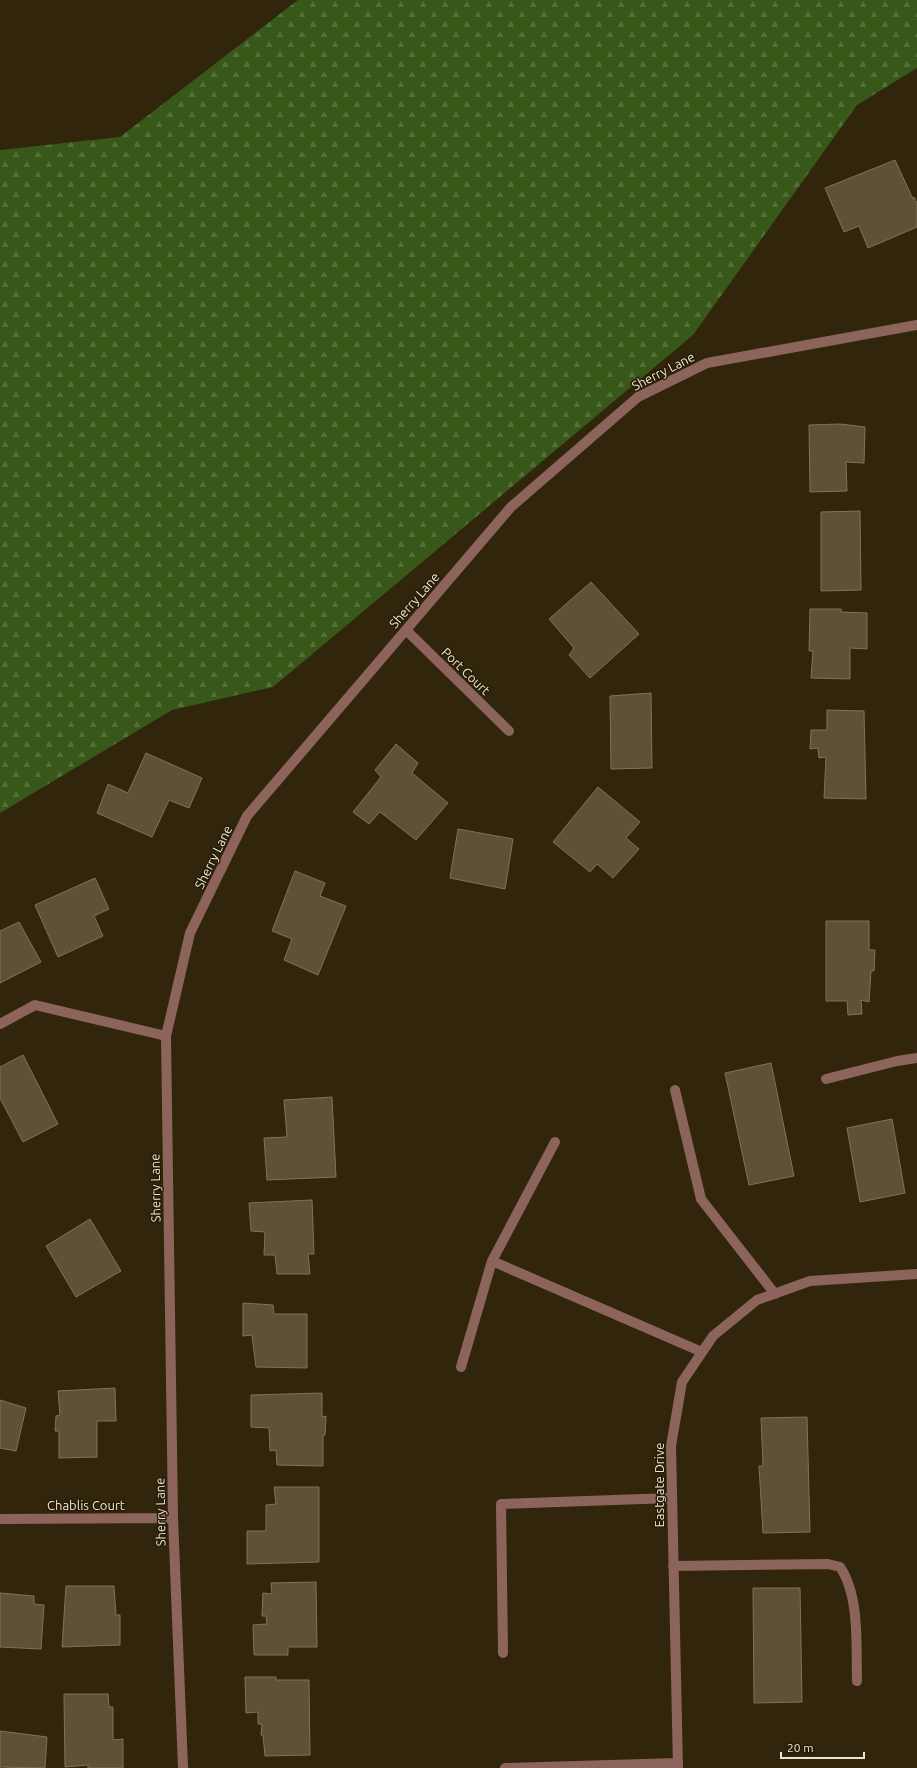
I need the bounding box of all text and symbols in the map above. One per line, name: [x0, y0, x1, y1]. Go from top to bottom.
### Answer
street label: Sherry Lane: [629, 349, 697, 393]
street label: Sherry Lane: [386, 569, 442, 631]
street label: Port Court: [439, 645, 493, 697]
street label: Sherry Lane: [192, 823, 234, 891]
street label: Sherry Lane: [147, 1154, 163, 1222]
street label: Eastgate Drive: [652, 1443, 666, 1527]
street label: Sherry Lane: [152, 1478, 168, 1546]
street label: Chablis Court: [47, 1498, 125, 1512]
scale bar: [781, 1734, 864, 1760]
text: 20 m: [787, 1741, 814, 1754]

